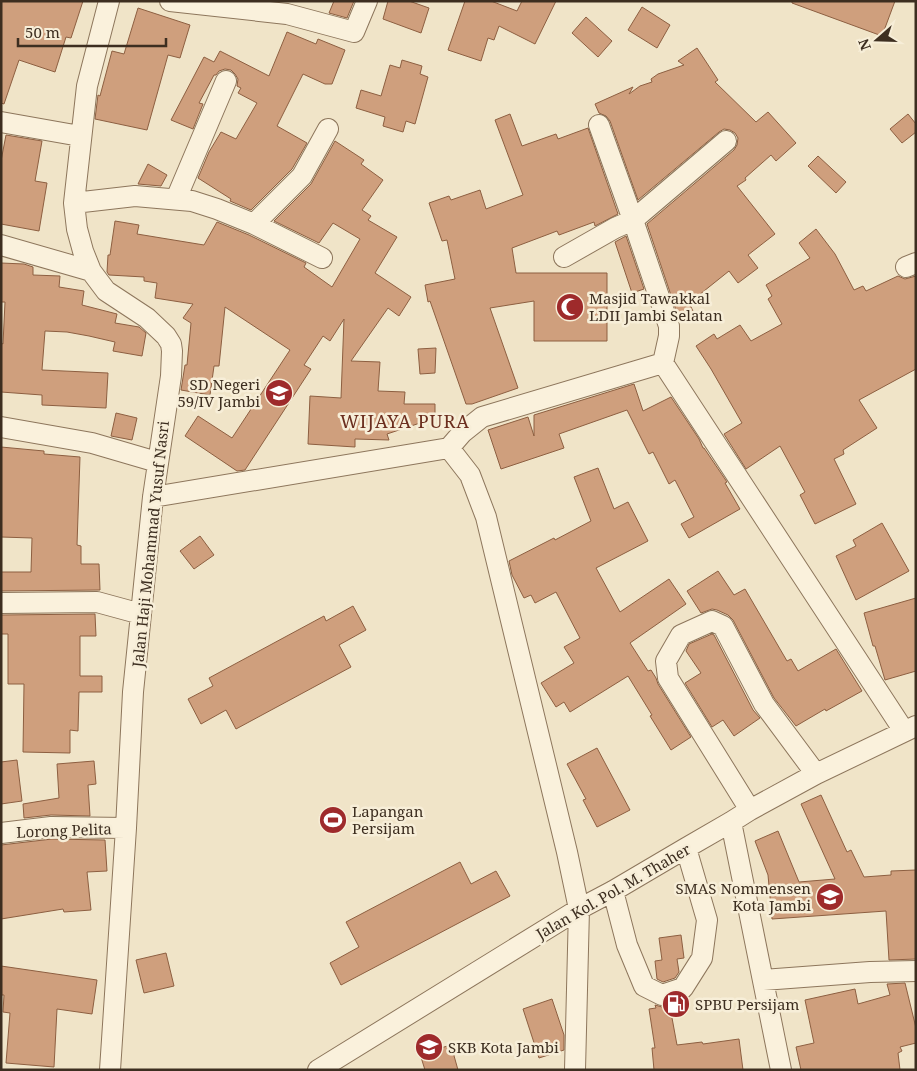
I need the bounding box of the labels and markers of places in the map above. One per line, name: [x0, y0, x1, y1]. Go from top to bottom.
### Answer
place label: Masjid Tawakkal LDII Jambi Selatan: [589, 288, 723, 325]
mosque icon: Masjid Tawakkal LDII Jambi Selatan: [555, 292, 585, 322]
place label: SD Negeri 59/IV Jambi: [177, 374, 260, 411]
school or university icon: SD Negeri 59/IV Jambi: [264, 378, 294, 408]
place label: Lapangan Persijam: [352, 801, 424, 838]
sports icon: Lapangan Persijam: [318, 805, 348, 835]
place label: SMAS Nommensen Kota Jambi: [676, 878, 811, 915]
school or university icon: SMAS Nommensen Kota Jambi: [815, 882, 845, 912]
fuel station icon: SPBU Persijam: [661, 989, 691, 1019]
place label: SPBU Persijam: [695, 994, 800, 1014]
school or university icon: SKB Kota Jambi: [414, 1032, 444, 1062]
place label: SKB Kota Jambi: [448, 1037, 559, 1057]

